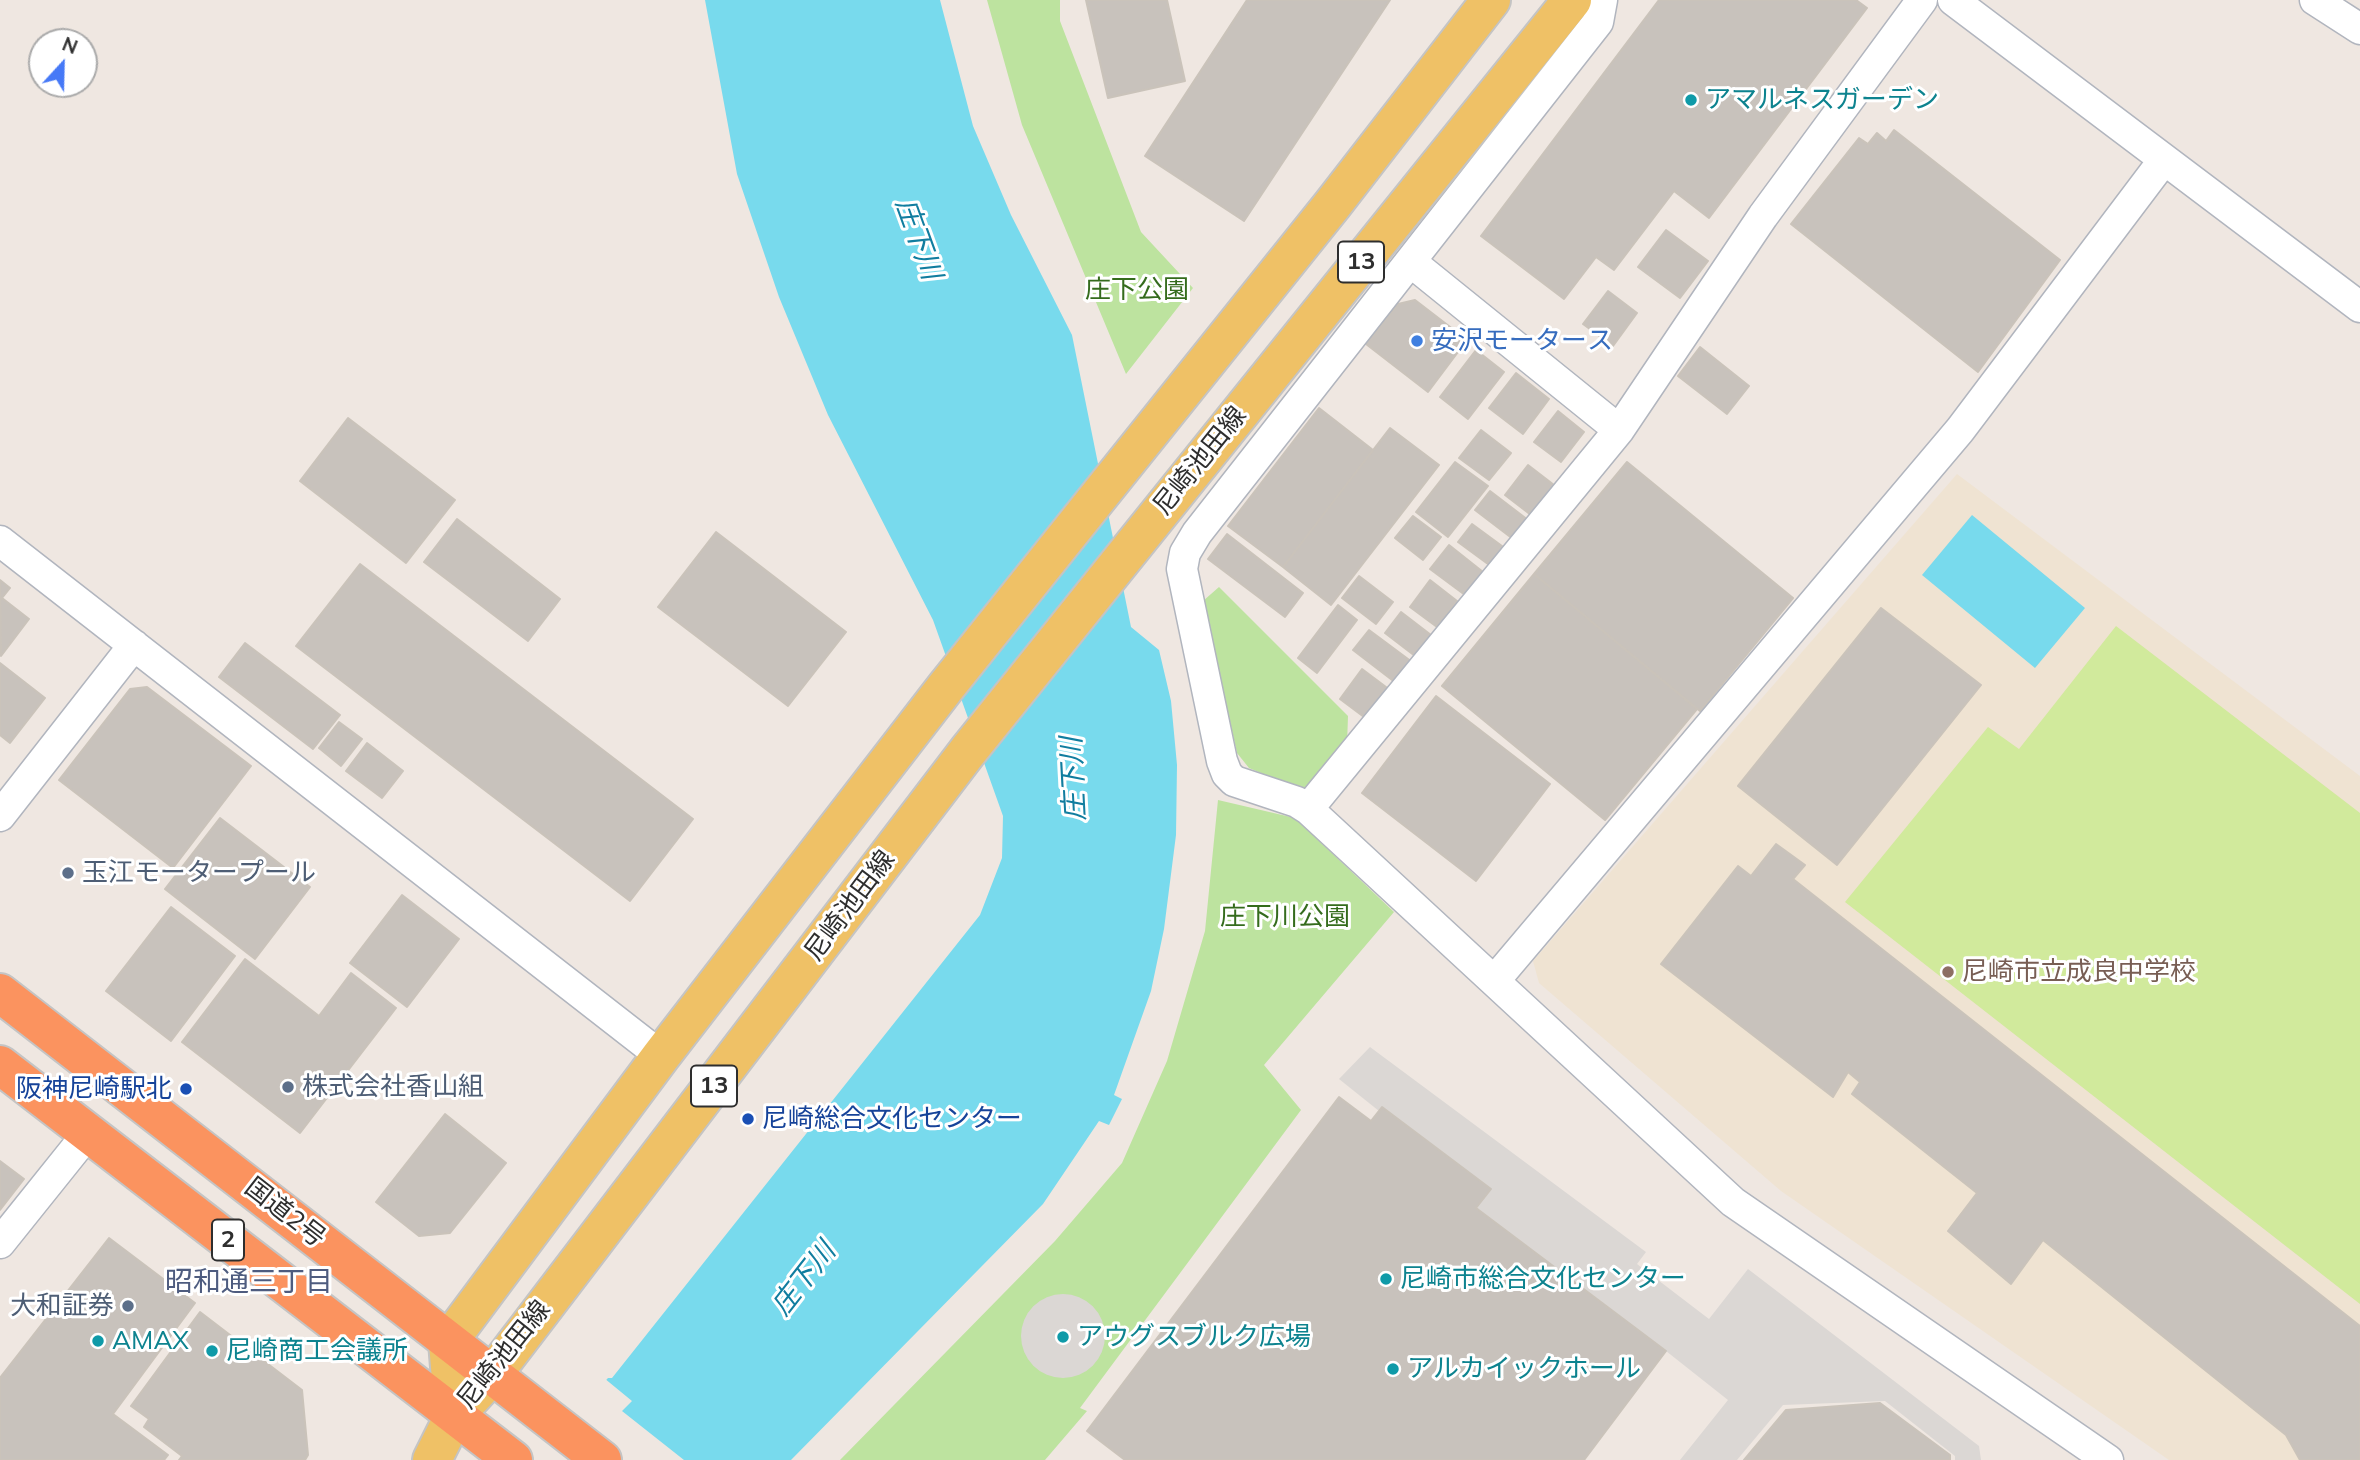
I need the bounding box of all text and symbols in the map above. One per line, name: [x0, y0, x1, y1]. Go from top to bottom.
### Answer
north arrow: [28, 28, 98, 98]
text: N: [59, 32, 81, 59]
place label: アマルネスガーデン: [1705, 84, 1939, 116]
marker: アマルネスガーデン: [1683, 92, 1699, 108]
water label: 庄下川: [888, 194, 948, 284]
road number: 13: [1338, 242, 1384, 282]
park label: 庄下公園: [1085, 274, 1189, 306]
place label: 安沢モータース: [1431, 325, 1613, 357]
marker: 安沢モータース: [1409, 333, 1425, 349]
street label: 尼崎池田線: [1147, 401, 1253, 521]
water label: 庄下川: [1055, 736, 1093, 822]
street label: 尼崎池田線: [798, 845, 902, 967]
place label: 玉江モータープール: [82, 857, 316, 889]
marker: 玉江モータープール: [60, 865, 76, 881]
park label: 庄下川公園: [1220, 901, 1350, 933]
place label: 尼崎市立成良中学校: [1962, 956, 2196, 988]
marker: 尼崎市立成良中学校: [1940, 964, 1956, 980]
road number: 13: [691, 1066, 737, 1106]
place label: 株式会社香山組: [302, 1071, 484, 1103]
place label: 阪神尼崎駅北: [16, 1073, 172, 1105]
marker: 株式会社香山組: [280, 1079, 296, 1095]
marker: 阪神尼崎駅北: [178, 1081, 194, 1097]
place label: 尼崎総合文化センター: [762, 1103, 1022, 1135]
marker: 尼崎総合文化センター: [740, 1111, 756, 1127]
street label: 国道2号: [239, 1172, 331, 1254]
road number: 2: [212, 1220, 244, 1260]
water label: 庄下川: [765, 1236, 843, 1322]
place label: 尼崎市総合文化センター: [1400, 1263, 1686, 1295]
district label: 昭和通三丁目: [165, 1266, 333, 1300]
marker: 尼崎市総合文化センター: [1378, 1271, 1394, 1287]
place label: 大和証券: [10, 1290, 114, 1322]
street label: 尼崎池田線: [451, 1295, 557, 1415]
marker: 大和証券: [120, 1298, 136, 1314]
place label: アウグスブルク広場: [1077, 1321, 1311, 1353]
place label: AMAX: [112, 1325, 189, 1357]
marker: アウグスブルク広場: [1055, 1329, 1071, 1345]
marker: AMAX: [90, 1333, 106, 1349]
place label: 尼崎商工会議所: [226, 1335, 408, 1367]
marker: 尼崎商工会議所: [204, 1343, 220, 1359]
place label: アルカイックホール: [1407, 1353, 1641, 1385]
marker: アルカイックホール: [1385, 1361, 1401, 1377]

